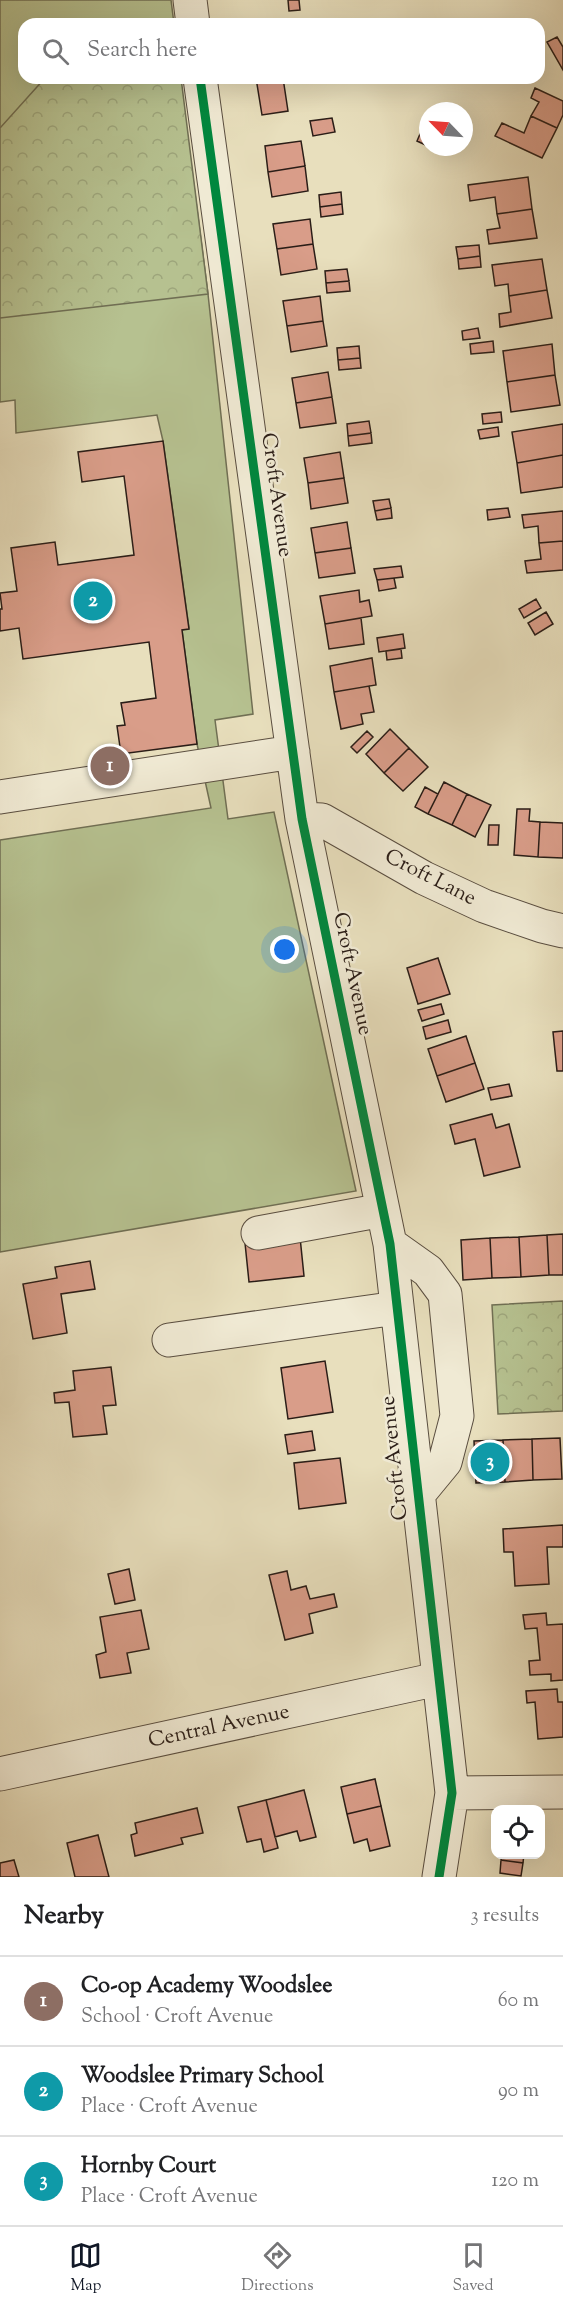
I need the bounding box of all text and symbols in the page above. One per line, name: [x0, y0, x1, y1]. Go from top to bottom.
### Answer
search box: [18, 18, 545, 84]
icon: search: [39, 35, 72, 68]
text: Search here: [87, 35, 197, 67]
north arrow: [419, 102, 473, 156]
street label: Croft Avenue: [252, 431, 300, 559]
pin: 2: [74, 578, 112, 624]
pin: 1: [90, 744, 130, 789]
street label: Croft Lane: [379, 842, 481, 914]
street label: Croft Avenue: [324, 910, 380, 1038]
your location: [270, 935, 299, 964]
street label: Croft Avenue: [374, 1394, 416, 1522]
pin: 3: [470, 1440, 510, 1484]
street label: Central Avenue: [146, 1697, 292, 1757]
map controls: [491, 1805, 545, 1859]
button: locate: [491, 1805, 545, 1859]
text: Nearby: [24, 1898, 104, 1935]
text: 3 results: [470, 1902, 539, 1931]
text: Co-op Academy Woodslee: [81, 1971, 332, 2003]
text: 1: [40, 1987, 47, 2016]
text: 60 m: [498, 1987, 539, 2016]
text: School · Croft Avenue: [81, 2003, 273, 2032]
text: Woodslee Primary School: [81, 2061, 324, 2093]
text: 2: [39, 2077, 48, 2106]
text: 90 m: [498, 2077, 539, 2106]
text: Place · Croft Avenue: [81, 2093, 258, 2122]
text: Hornby Court: [81, 2151, 216, 2183]
text: 3: [39, 2167, 48, 2196]
text: 120 m: [491, 2167, 539, 2196]
text: Place · Croft Avenue: [81, 2183, 258, 2212]
tab: Map: [69, 2239, 102, 2298]
tab: Directions: [241, 2239, 314, 2298]
tab: Saved: [452, 2239, 494, 2298]

